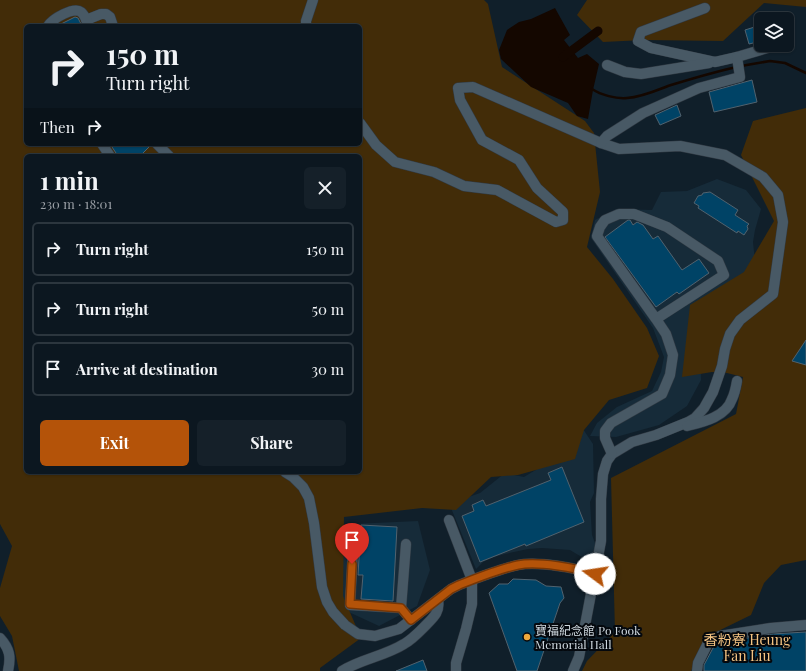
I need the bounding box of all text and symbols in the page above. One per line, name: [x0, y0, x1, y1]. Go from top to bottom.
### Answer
map controls: [754, 12, 794, 52]
button: layers: [754, 12, 794, 52]
text: 150 m: [106, 35, 179, 72]
icon: right: [40, 40, 92, 92]
text: Turn right: [106, 71, 189, 95]
icon: right: [83, 116, 105, 138]
text: Then: [40, 117, 75, 137]
text: 1 min: [40, 164, 99, 196]
button: close: [304, 167, 346, 209]
text: 230 m · 18:01: [40, 195, 112, 212]
icon: right: [42, 238, 64, 260]
text: Turn right: [76, 239, 149, 259]
text: 150 m: [306, 239, 344, 259]
icon: right: [42, 298, 64, 320]
text: Turn right: [76, 299, 149, 319]
text: 50 m: [312, 299, 344, 319]
icon: arrive: [42, 358, 64, 380]
text: Arrive at destination: [76, 359, 218, 379]
text: 30 m: [311, 359, 344, 379]
button: Exit: [40, 420, 189, 466]
button: Share: [197, 420, 346, 466]
pin: [335, 523, 369, 564]
icon: arrive: [341, 529, 363, 551]
position arrow: [574, 553, 616, 595]
place label: 寶福紀念館 Po Fook Memorial Hall: [535, 622, 641, 652]
district label: 香粉寮 Heung Fan Liu: [704, 630, 791, 665]
marker: 寶福紀念館 Po Fook Memorial Hall: [522, 632, 532, 642]

